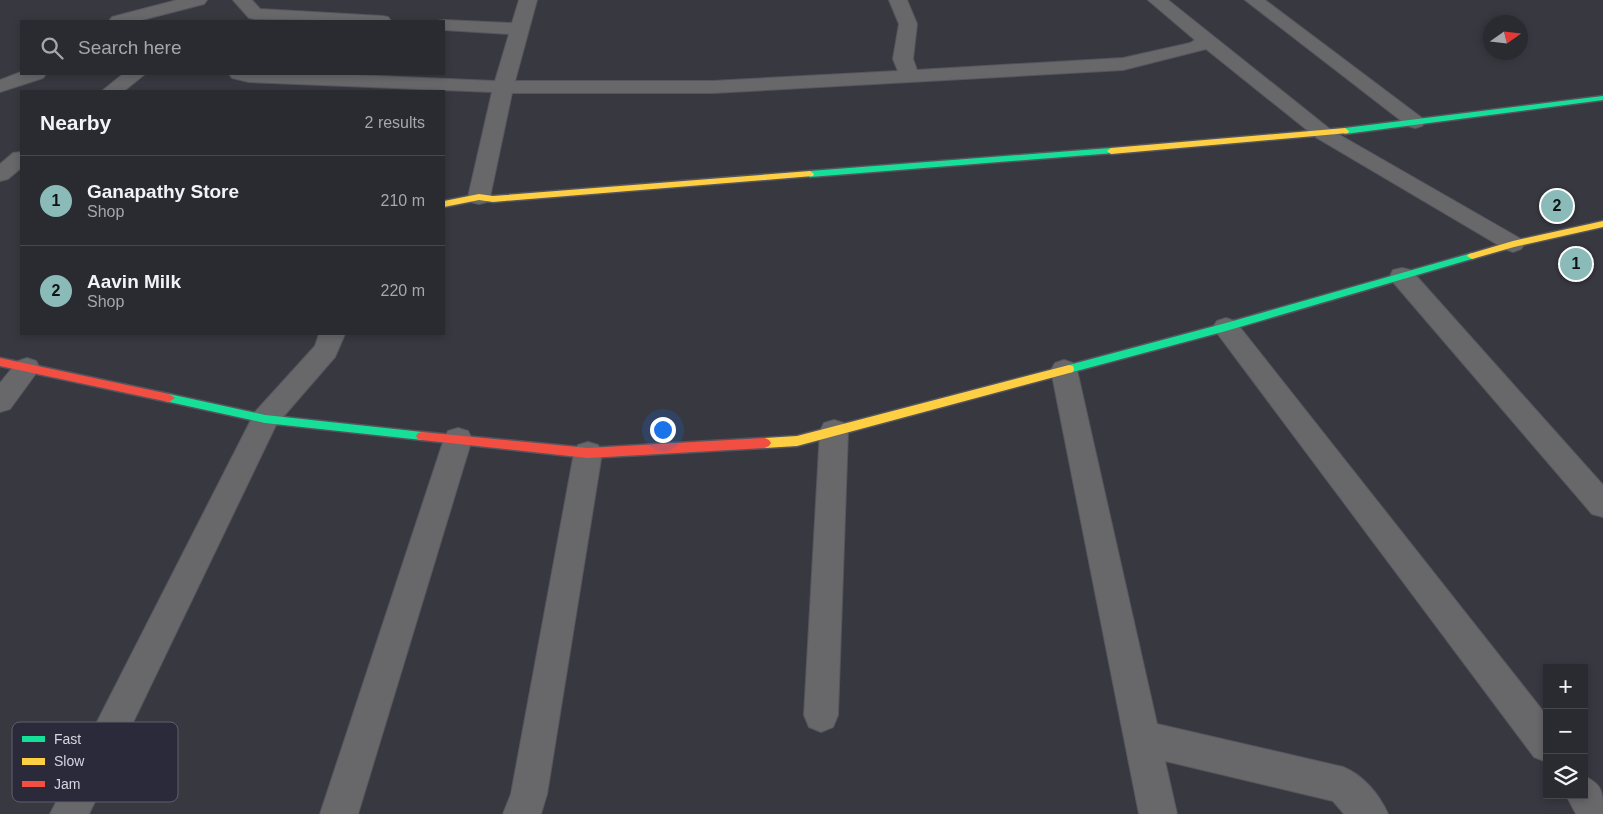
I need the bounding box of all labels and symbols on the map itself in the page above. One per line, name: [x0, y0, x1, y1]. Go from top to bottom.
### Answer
north arrow: [1483, 15, 1528, 60]
pin: 2: [1541, 187, 1573, 225]
pin: 1: [1560, 245, 1592, 283]
your location: [650, 417, 676, 443]
legend: [12, 722, 178, 802]
text: Fast: [54, 731, 81, 747]
text: Slow: [54, 753, 85, 769]
text: Jam: [54, 776, 80, 792]

